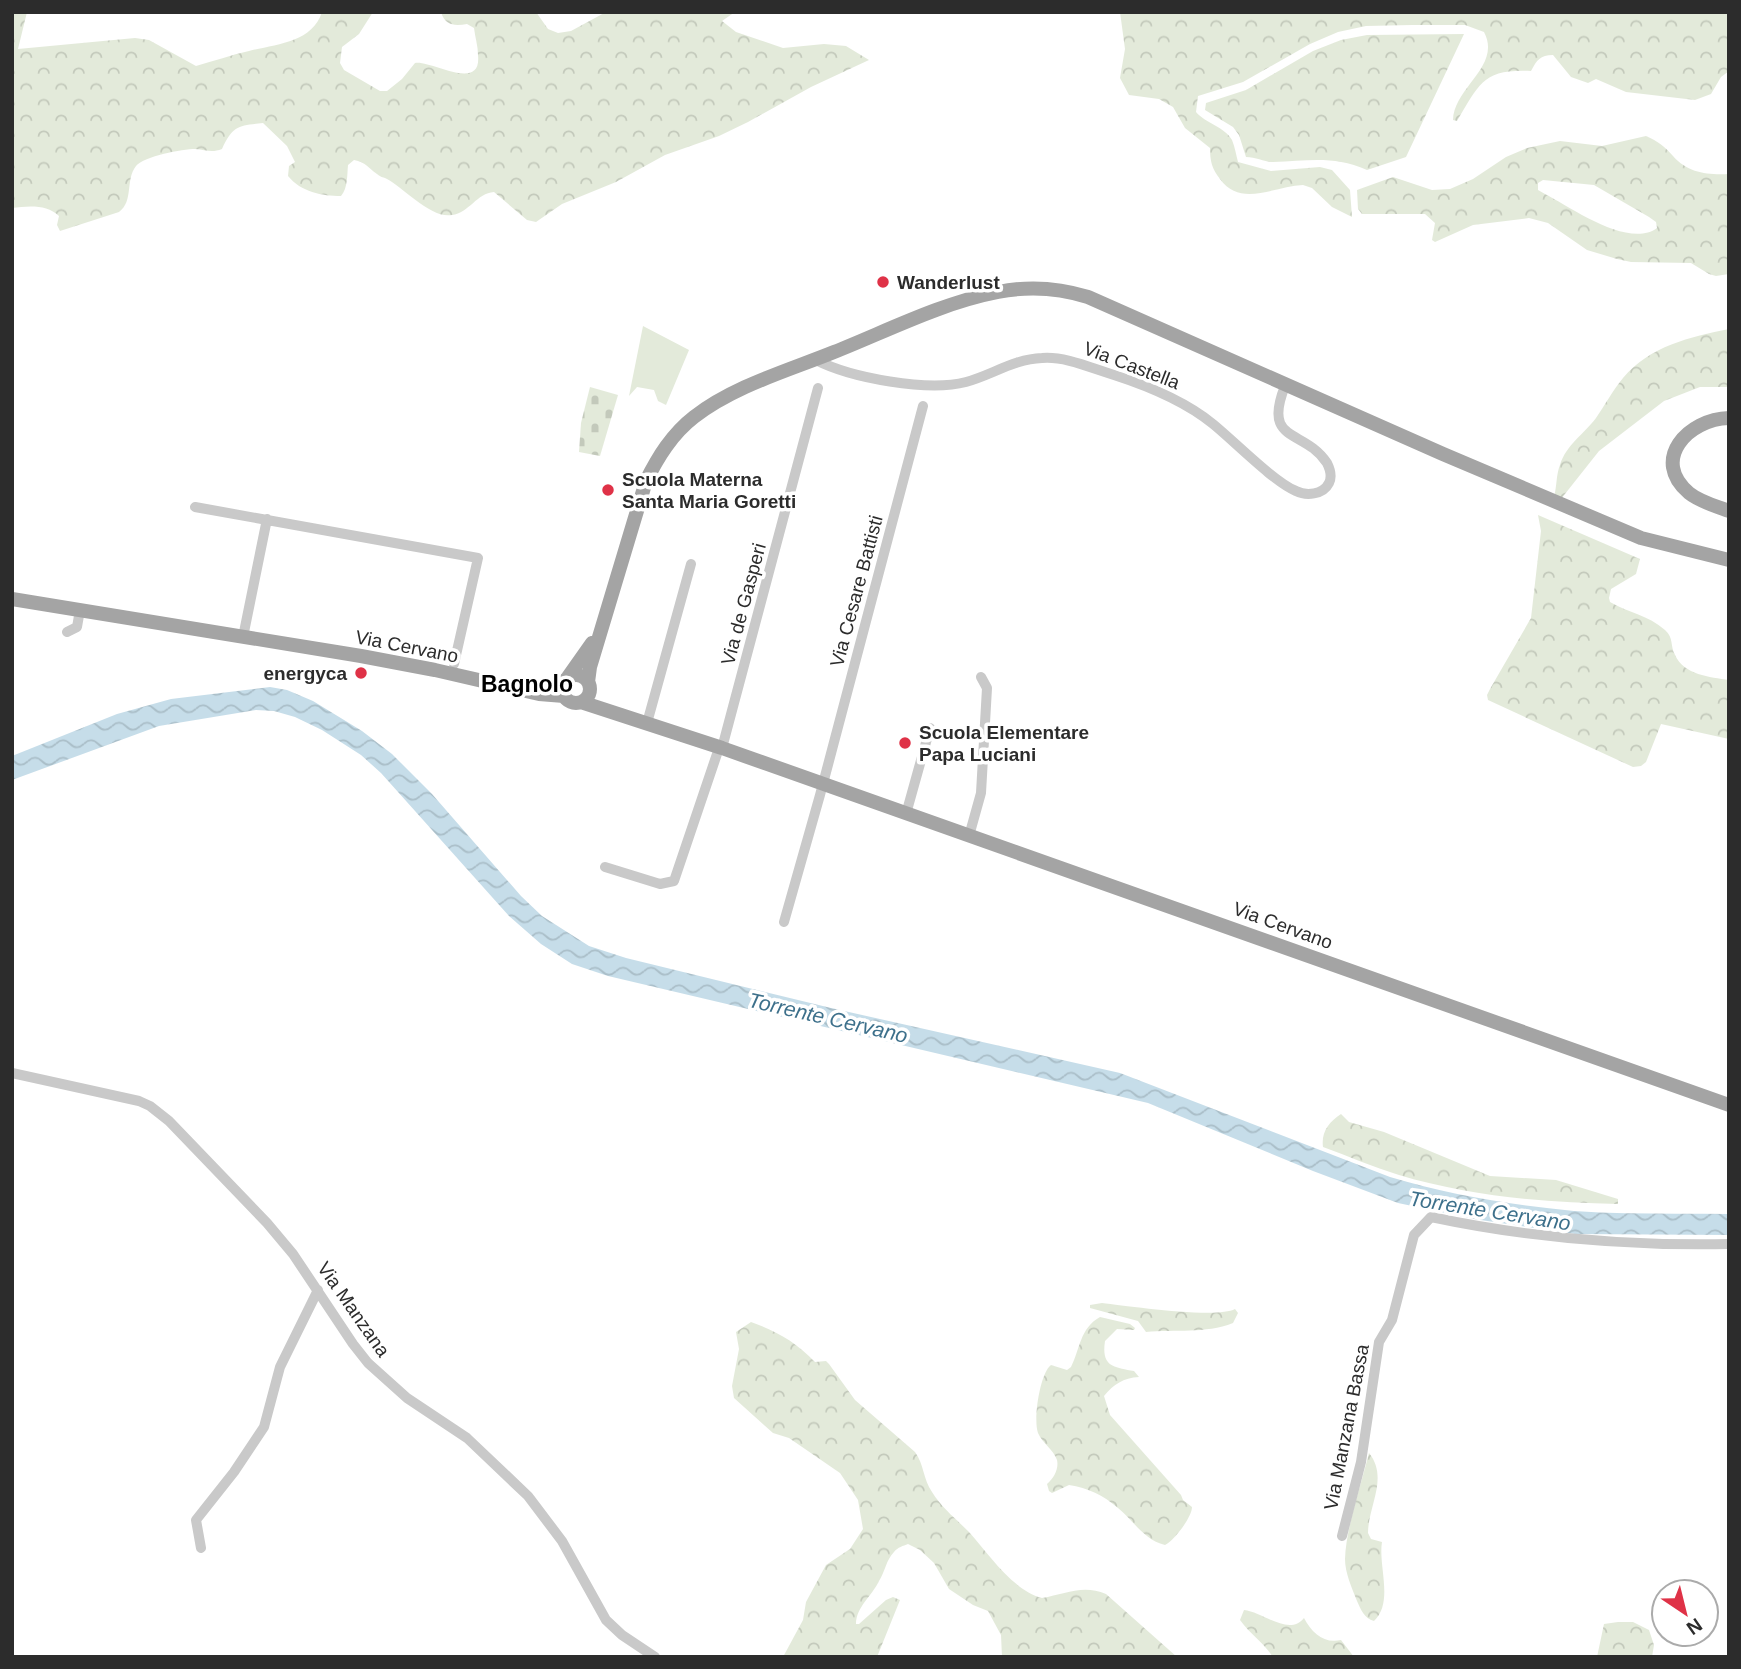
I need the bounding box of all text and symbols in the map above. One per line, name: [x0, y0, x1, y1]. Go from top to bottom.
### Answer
place label: Wanderlust: [897, 272, 1000, 293]
marker: Wanderlust: [875, 274, 891, 290]
street label: Via Castella: [1081, 338, 1183, 394]
place label: Scuola Materna Santa Maria Goretti: [622, 469, 796, 512]
marker: Scuola Materna Santa Maria Goretti: [600, 482, 616, 498]
street label: Via Cesare Battisti: [826, 513, 887, 669]
street label: Via de Gasperi: [717, 541, 770, 667]
street label: Via Cervano: [354, 626, 460, 667]
place label: energyca: [264, 663, 347, 684]
marker: energyca: [353, 665, 369, 681]
district label: Bagnolo: [481, 671, 573, 697]
place label: Scuola Elementare Papa Luciani: [919, 722, 1089, 765]
marker: Scuola Elementare Papa Luciani: [897, 735, 913, 751]
street label: Via Cervano: [1230, 898, 1335, 953]
water label: Torrente Cervano: [746, 988, 910, 1047]
water label: Torrente Cervano: [1408, 1186, 1573, 1235]
street label: Via Manzana: [313, 1258, 394, 1361]
street label: Via Manzana Bassa: [1320, 1342, 1373, 1512]
north arrow: [1650, 1578, 1720, 1648]
text: N: [1683, 1614, 1706, 1639]

